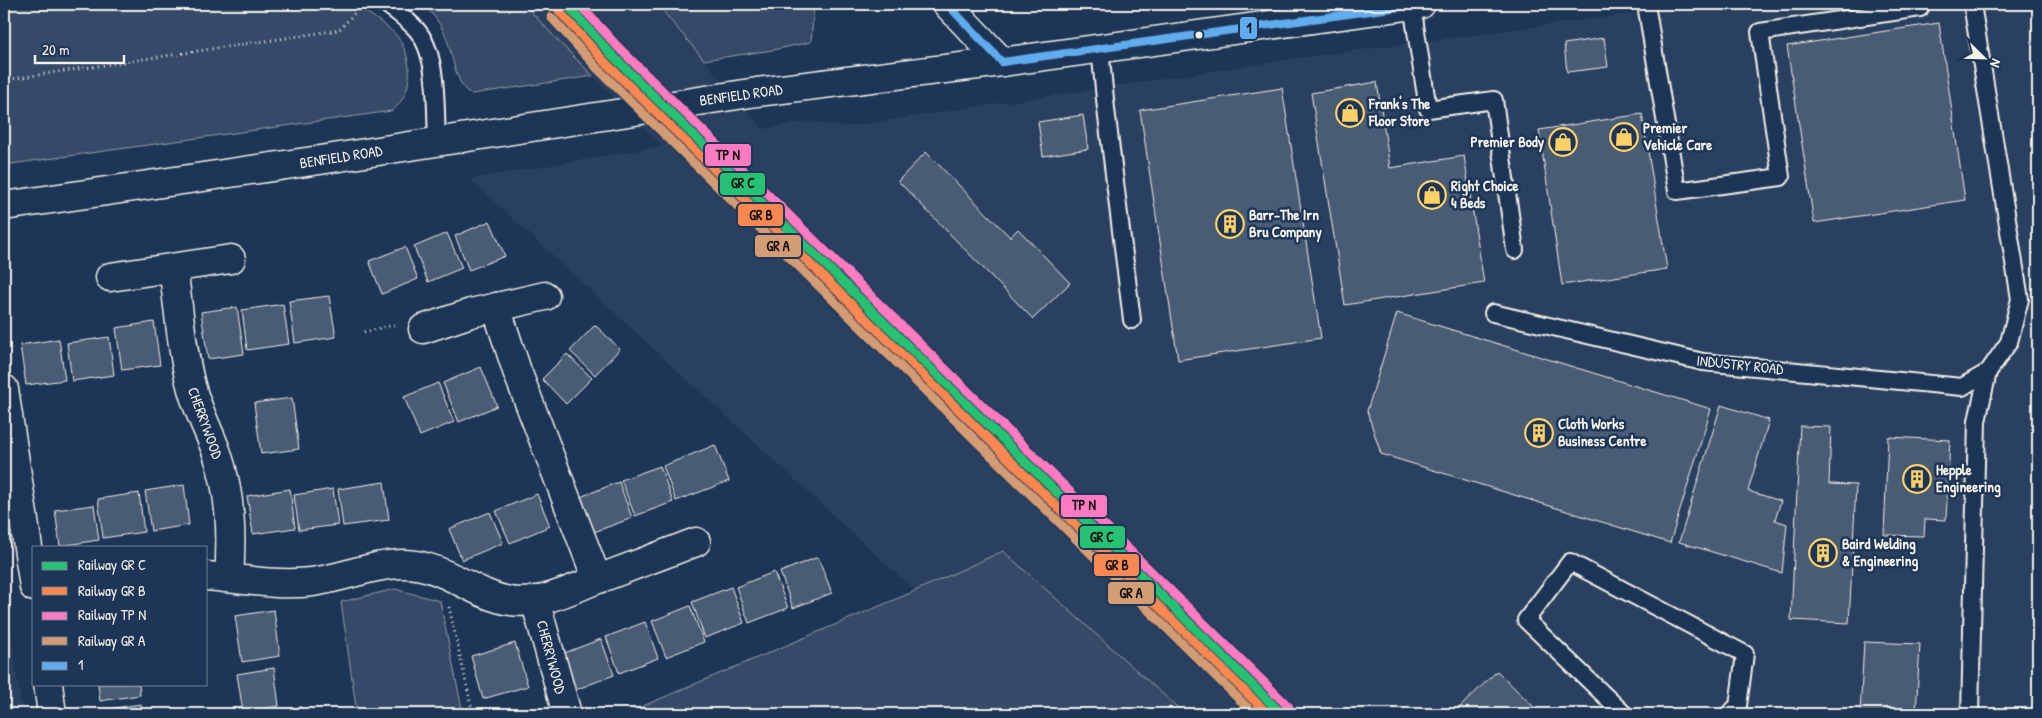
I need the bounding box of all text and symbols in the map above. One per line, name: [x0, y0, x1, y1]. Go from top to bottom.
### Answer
line badge: 1: [1239, 16, 1258, 40]
text: 1: [1246, 18, 1252, 37]
unlabelled marker: [1194, 30, 1204, 40]
scale bar: [35, 32, 124, 64]
north arrow: [1960, 32, 2010, 82]
text: 20 m: [42, 39, 69, 60]
text: N: [1986, 56, 2007, 71]
street label: BENFIELD ROAD: [698, 78, 785, 111]
place label: Frank's The Floor Store: [1368, 93, 1430, 131]
shop icon: Frank's The Floor Store: [1335, 98, 1365, 128]
place label: Premier Vehicle Care: [1643, 117, 1712, 155]
shop icon: Premier Vehicle Care: [1609, 122, 1639, 152]
shop icon: Premier Body: [1548, 127, 1578, 157]
place label: Premier Body: [1470, 131, 1545, 153]
street label: BENFIELD ROAD: [298, 139, 385, 173]
line badge: TP N: [704, 143, 752, 167]
text: TP N: [715, 145, 741, 164]
line badge: GR C: [719, 172, 766, 196]
text: GR C: [731, 173, 755, 192]
place label: Right Choice 4 Beds: [1451, 175, 1519, 213]
shop icon: Right Choice 4 Beds: [1417, 180, 1447, 210]
line badge: GR B: [737, 203, 784, 227]
place label: Barr-The Irn Bru Company: [1249, 204, 1322, 243]
text: GR B: [749, 205, 773, 224]
building icon: Barr-The Irn Bru Company: [1215, 209, 1245, 239]
line badge: GR A: [754, 234, 802, 258]
text: GR A: [766, 236, 790, 255]
street label: INDUSTRY ROAD: [1696, 349, 1785, 380]
street label: CHERRYWOOD: [183, 384, 228, 463]
place label: Cloth Works Business Centre: [1558, 413, 1646, 451]
building icon: Cloth Works Business Centre: [1524, 418, 1554, 448]
place label: Hepple Engineering: [1936, 459, 2001, 498]
building icon: Hepple Engineering: [1902, 464, 1932, 494]
line badge: TP N: [1060, 494, 1108, 518]
text: TP N: [1071, 495, 1097, 514]
line badge: GR C: [1079, 525, 1126, 549]
text: GR C: [1090, 527, 1114, 546]
place label: Baird Welding & Engineering: [1842, 533, 1918, 572]
building icon: Baird Welding & Engineering: [1808, 538, 1838, 568]
legend: [32, 546, 208, 686]
line badge: GR B: [1093, 553, 1140, 577]
text: Railway GR C: [78, 554, 146, 575]
text: GR B: [1105, 555, 1129, 574]
text: Railway GR B: [78, 580, 146, 601]
line badge: GR A: [1107, 581, 1155, 605]
text: GR A: [1119, 583, 1143, 602]
text: Railway TP N: [78, 604, 146, 625]
street label: CHERRYWOOD: [532, 618, 572, 697]
text: Railway GR A: [78, 630, 146, 651]
text: 1: [78, 654, 83, 675]

